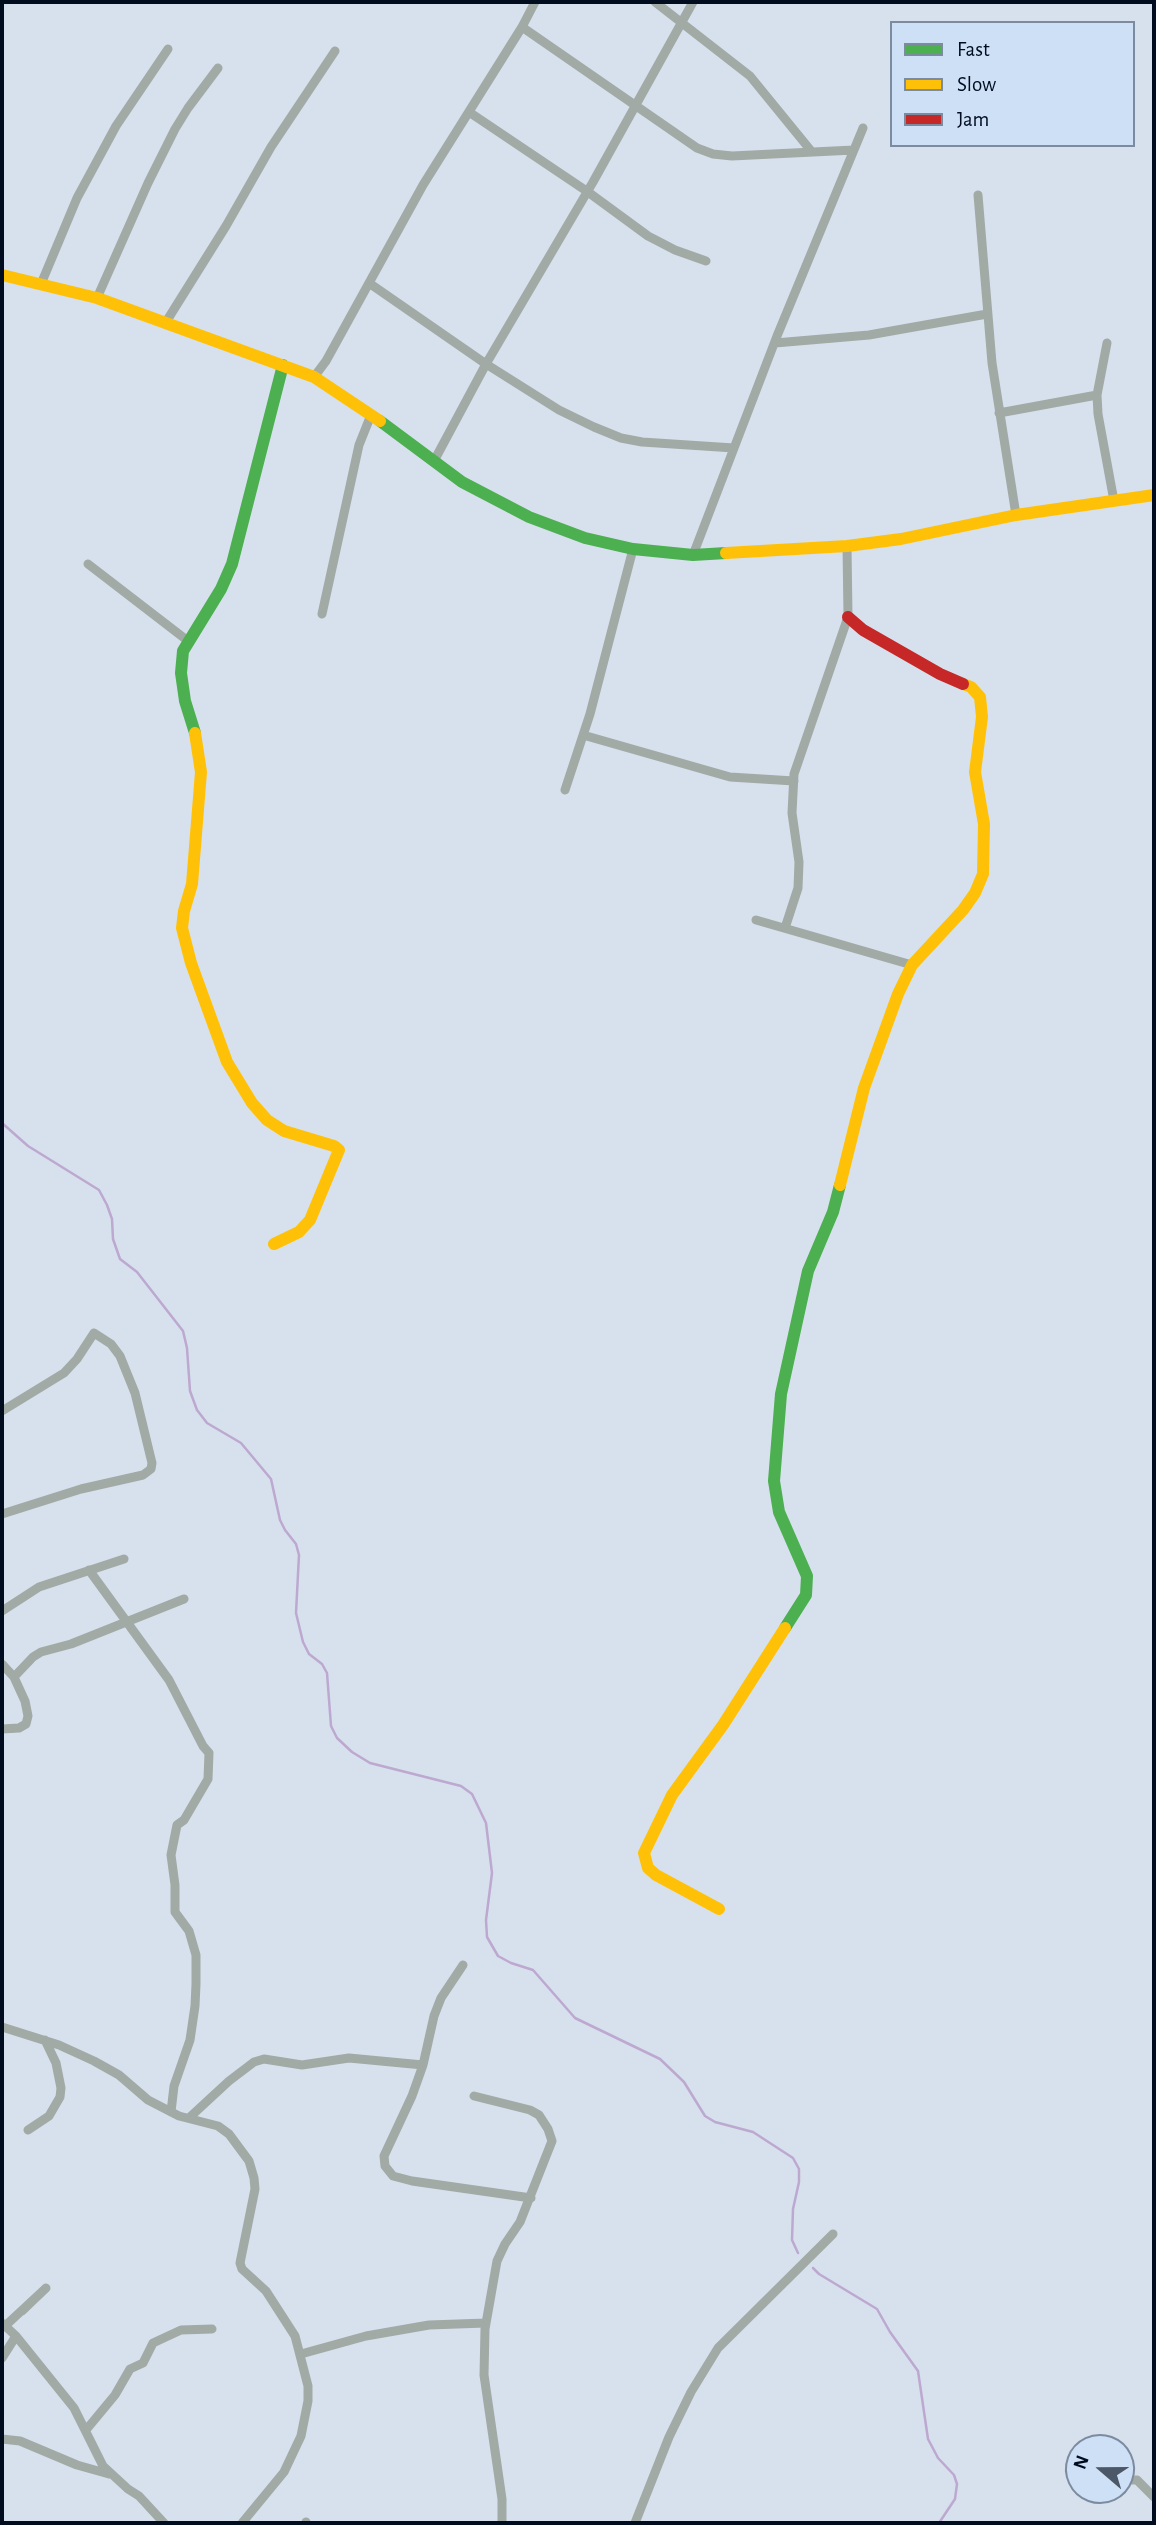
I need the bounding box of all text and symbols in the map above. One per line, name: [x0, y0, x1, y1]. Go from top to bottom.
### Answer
legend: [890, 21, 1135, 147]
text: Fast: [957, 39, 990, 60]
text: Slow: [957, 74, 996, 95]
text: Jam: [957, 109, 989, 130]
north arrow: [1065, 2434, 1135, 2504]
text: N: [1070, 2453, 1093, 2472]

